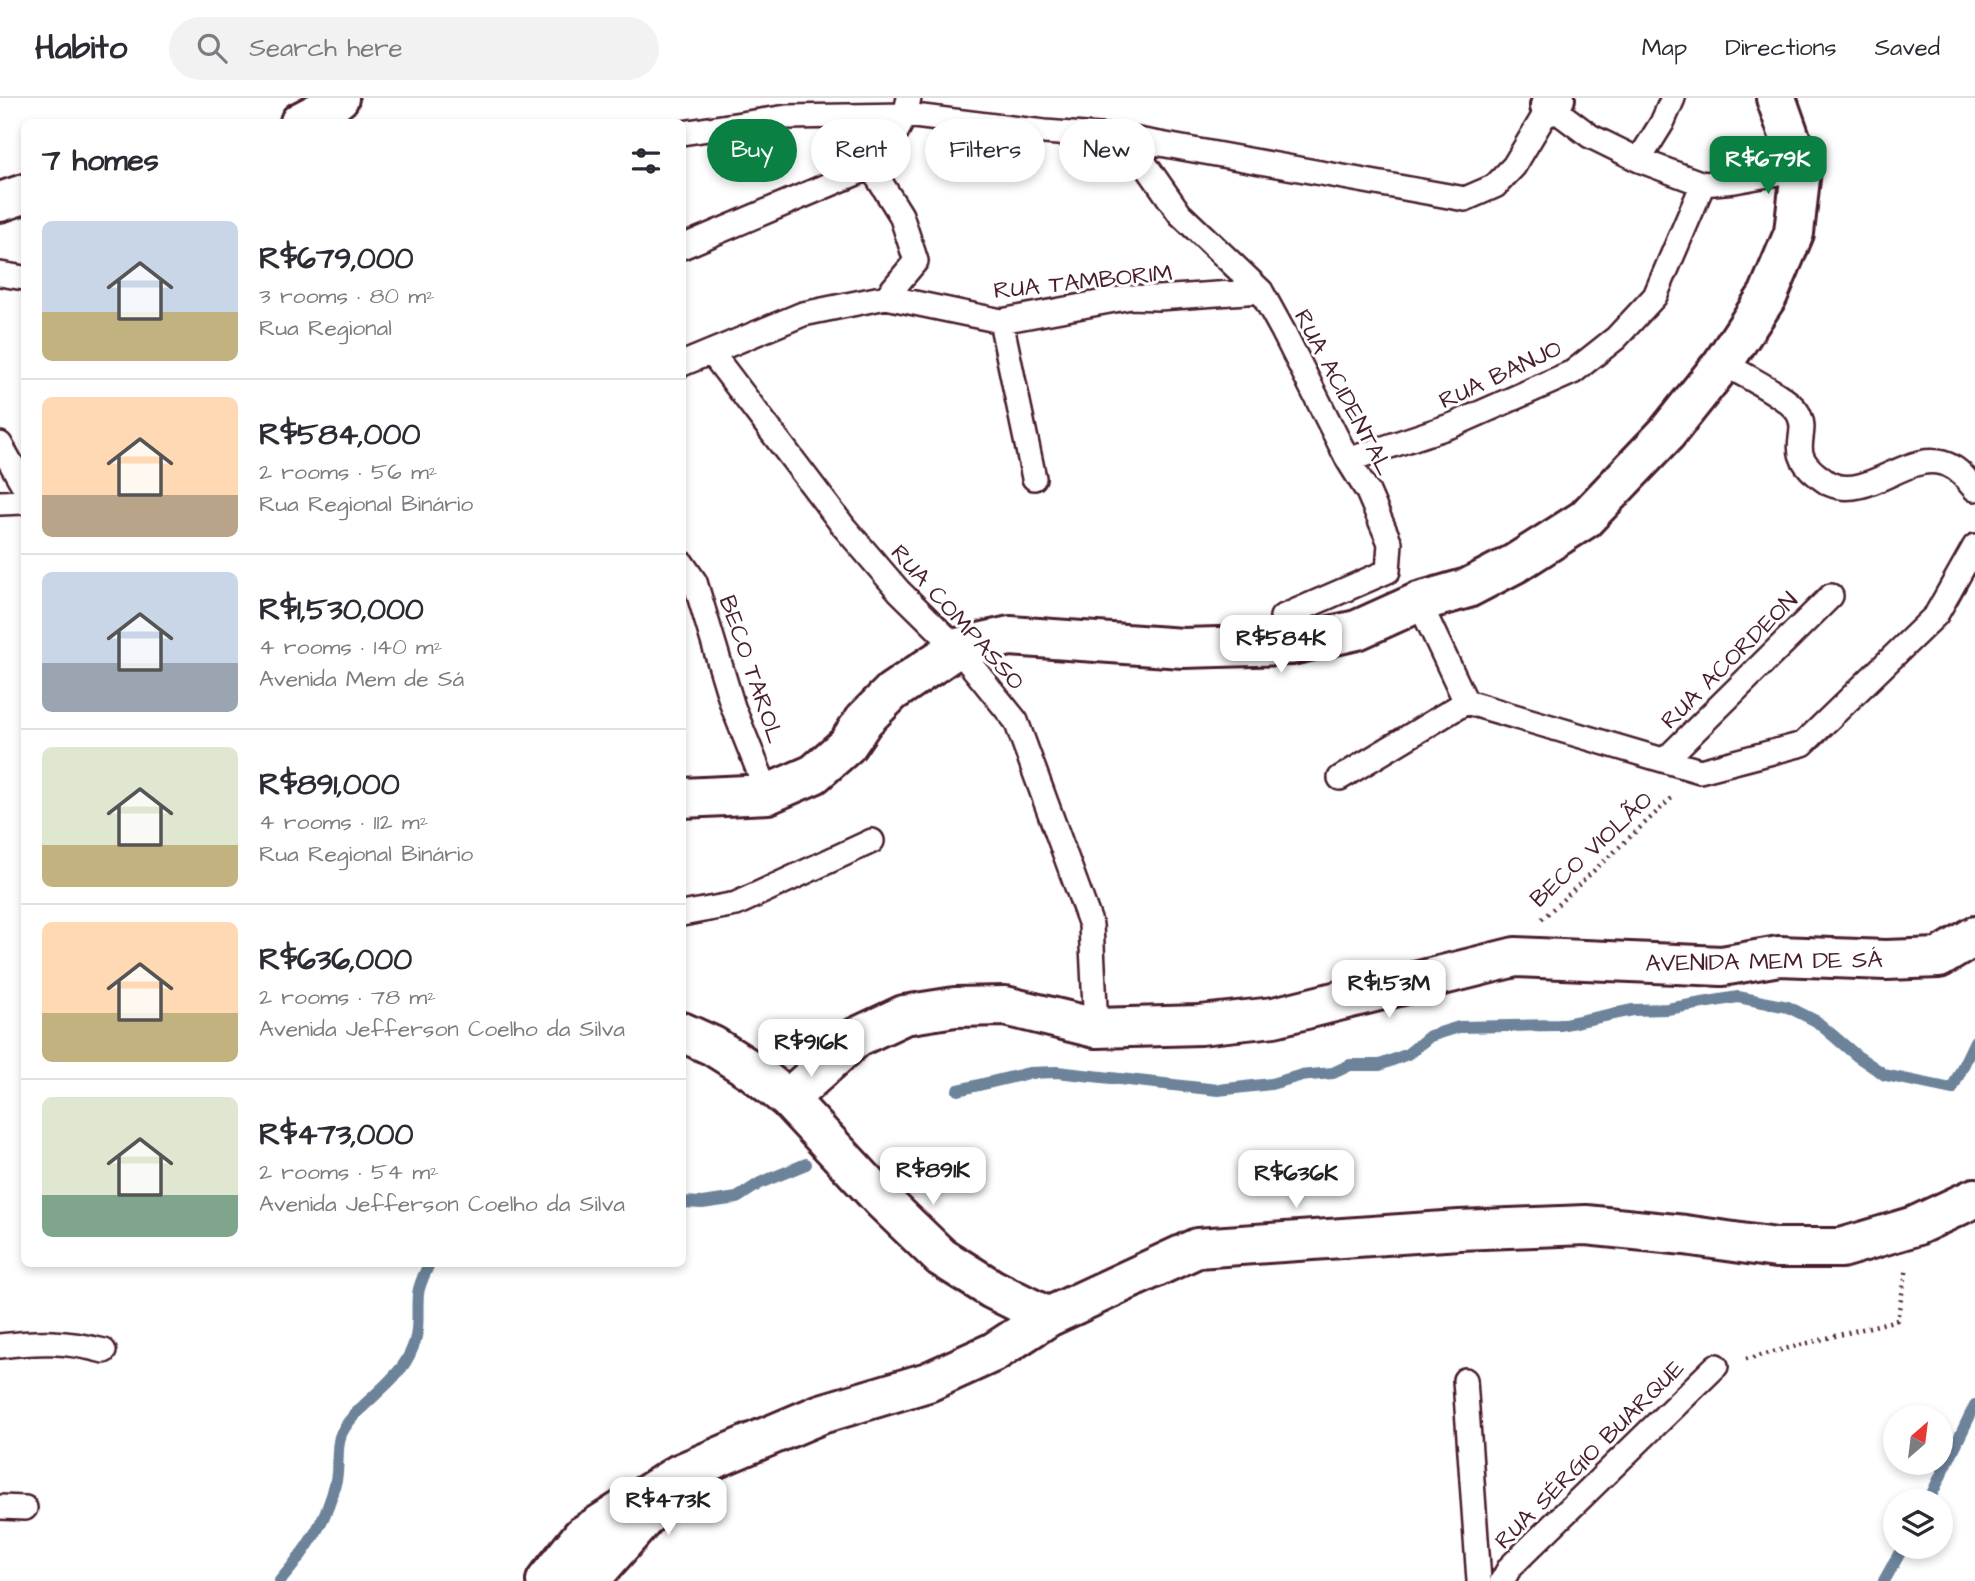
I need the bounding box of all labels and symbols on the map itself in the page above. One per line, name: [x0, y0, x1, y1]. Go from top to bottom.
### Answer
pin: R$679K: [1711, 136, 1825, 196]
street label: RUA TAMBORIM: [992, 256, 1174, 308]
street label: RUA ACIDENTAL: [1285, 304, 1401, 482]
street label: RUA BANJO: [1433, 332, 1567, 418]
street label: RUA COMPASSO: [882, 537, 1032, 698]
street label: RUA ACORDEON: [1653, 584, 1806, 737]
street label: BECO TAROL: [710, 591, 792, 748]
pin: R$584K: [1224, 616, 1338, 675]
street label: BECO VIOLÃO: [1523, 784, 1661, 916]
street label: AVENIDA MEM DE SÁ: [1645, 943, 1883, 981]
pin: R$1.53M: [1324, 960, 1454, 1020]
pin: R$916K: [754, 1020, 868, 1079]
pin: R$891K: [876, 1148, 990, 1207]
pin: R$636K: [1239, 1150, 1353, 1210]
street label: RUA SÉRGIO BUARQUE: [1487, 1352, 1692, 1557]
north arrow: [1883, 1405, 1953, 1475]
pin: R$473K: [611, 1478, 725, 1537]

